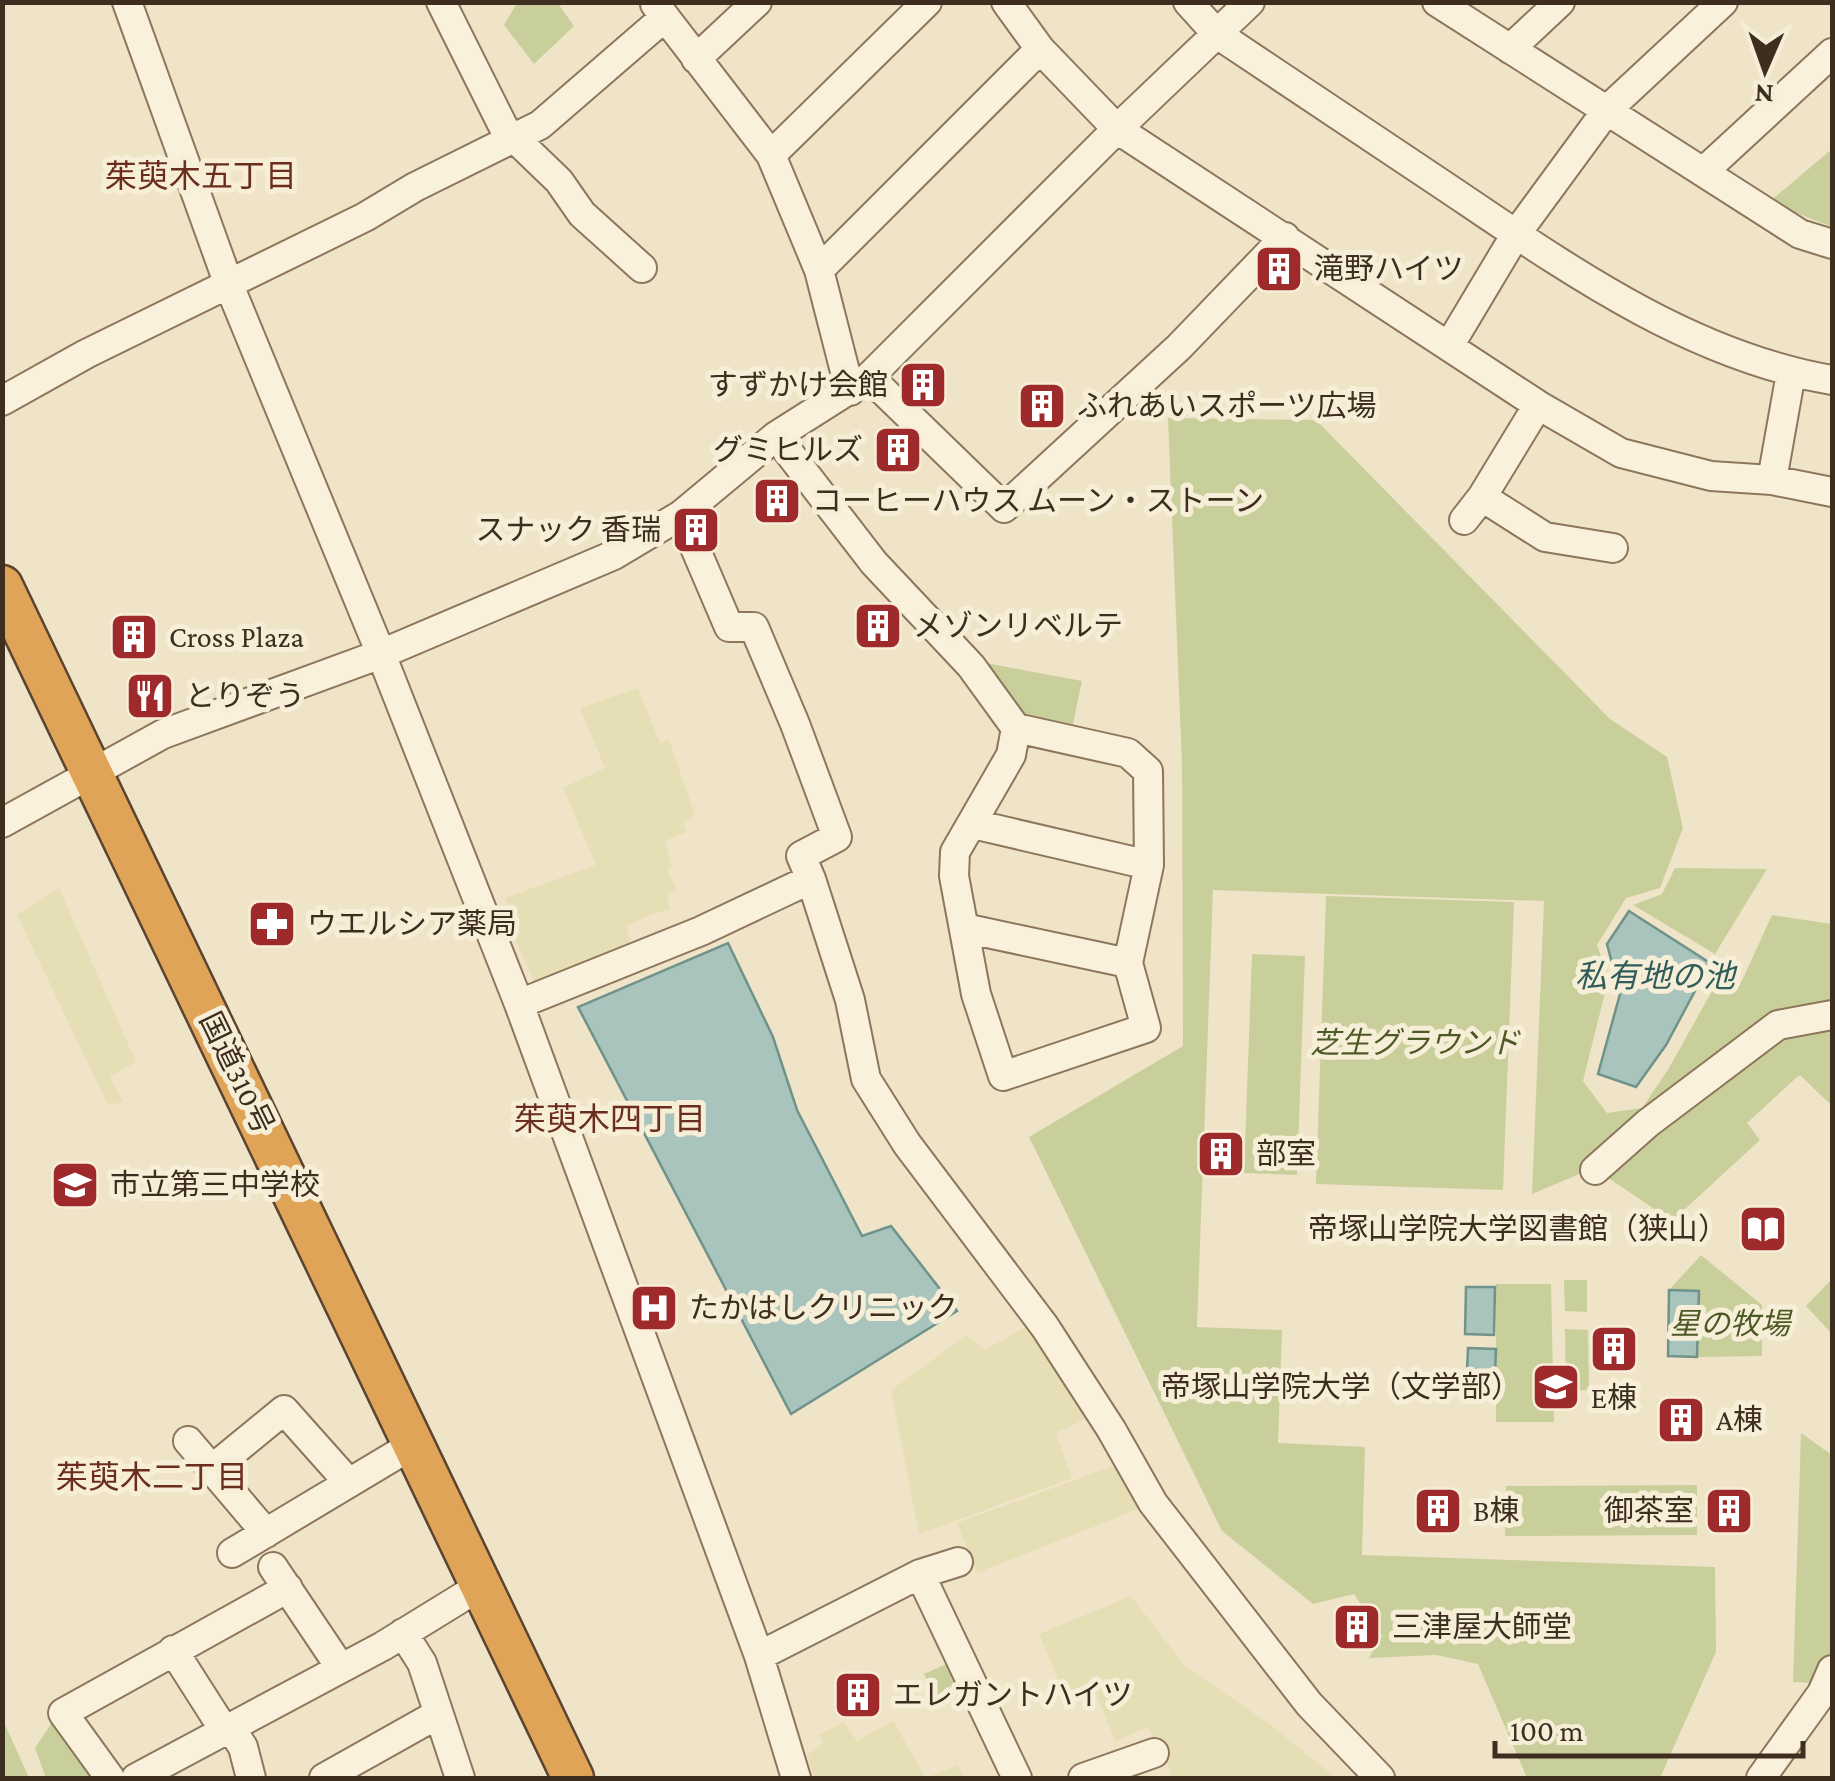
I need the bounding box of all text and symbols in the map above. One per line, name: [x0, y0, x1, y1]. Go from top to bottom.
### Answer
north arrow: [1715, 20, 1815, 120]
text: N: [1754, 79, 1774, 110]
district label: 茱萸木五丁目: [105, 158, 297, 194]
building icon: 滝野ハイツ: [1253, 243, 1305, 295]
place label: 滝野ハイツ: [1314, 252, 1463, 285]
building icon: すずかけ会館: [897, 359, 949, 411]
place label: すずかけ会館: [708, 368, 888, 401]
building icon: ふれあいスポーツ広場: [1016, 380, 1068, 432]
place label: ふれあいスポーツ広場: [1077, 389, 1376, 422]
building icon: グミヒルズ: [872, 424, 924, 476]
place label: グミヒルズ: [713, 433, 863, 466]
building icon: コーヒーハウス ムーン・ストーン: [751, 475, 803, 527]
place label: コーヒーハウス ムーン・ストーン: [812, 484, 1264, 517]
building icon: スナック 香瑞: [670, 504, 722, 556]
place label: スナック 香瑞: [475, 513, 661, 546]
building icon: メゾンリベルテ: [852, 600, 904, 652]
place label: メゾンリベルテ: [913, 609, 1123, 642]
building icon: Cross Plaza: [108, 611, 160, 663]
place label: Cross Plaza: [169, 620, 304, 653]
restaurant icon: とりぞう: [124, 670, 176, 722]
place label: とりぞう: [185, 679, 305, 712]
pharmacy icon: ウエルシア薬局: [246, 898, 298, 950]
place label: ウエルシア薬局: [307, 907, 517, 940]
water label: 私有地の池: [1575, 958, 1738, 994]
street label: 国道310号: [194, 1007, 281, 1139]
park label: 芝生グラウンド: [1310, 1026, 1521, 1059]
district label: 茱萸木四丁目: [514, 1101, 706, 1137]
building icon: 部室: [1195, 1128, 1247, 1180]
place label: 部室: [1256, 1137, 1316, 1170]
school or university icon: 市立第三中学校: [49, 1159, 101, 1211]
place label: 市立第三中学校: [110, 1168, 320, 1201]
library icon: 帝塚山学院大学図書館（狭山）: [1737, 1203, 1789, 1255]
place label: 帝塚山学院大学図書館（狭山）: [1308, 1212, 1728, 1245]
hospital icon: たかはしクリニック: [628, 1282, 680, 1334]
place label: たかはしクリニック: [689, 1291, 958, 1324]
park label: 星の牧場: [1670, 1307, 1793, 1340]
building icon: E棟: [1588, 1323, 1640, 1375]
school or university icon: 帝塚山学院大学（文学部）: [1530, 1361, 1582, 1413]
place label: 帝塚山学院大学（文学部）: [1161, 1370, 1521, 1403]
place label: E棟: [1591, 1381, 1637, 1414]
building icon: A棟: [1655, 1394, 1707, 1446]
place label: A棟: [1716, 1403, 1763, 1436]
district label: 茱萸木二丁目: [56, 1459, 248, 1495]
building icon: B棟: [1412, 1485, 1464, 1537]
building icon: 御茶室: [1703, 1485, 1755, 1537]
place label: B棟: [1473, 1494, 1519, 1527]
place label: 御茶室: [1604, 1494, 1694, 1527]
building icon: 三津屋大師堂: [1331, 1601, 1383, 1653]
place label: 三津屋大師堂: [1392, 1610, 1572, 1643]
building icon: エレガントハイツ: [832, 1669, 884, 1721]
place label: エレガントハイツ: [893, 1678, 1132, 1711]
scale bar: [1495, 1696, 1802, 1758]
text: 100 m: [1510, 1714, 1584, 1747]

